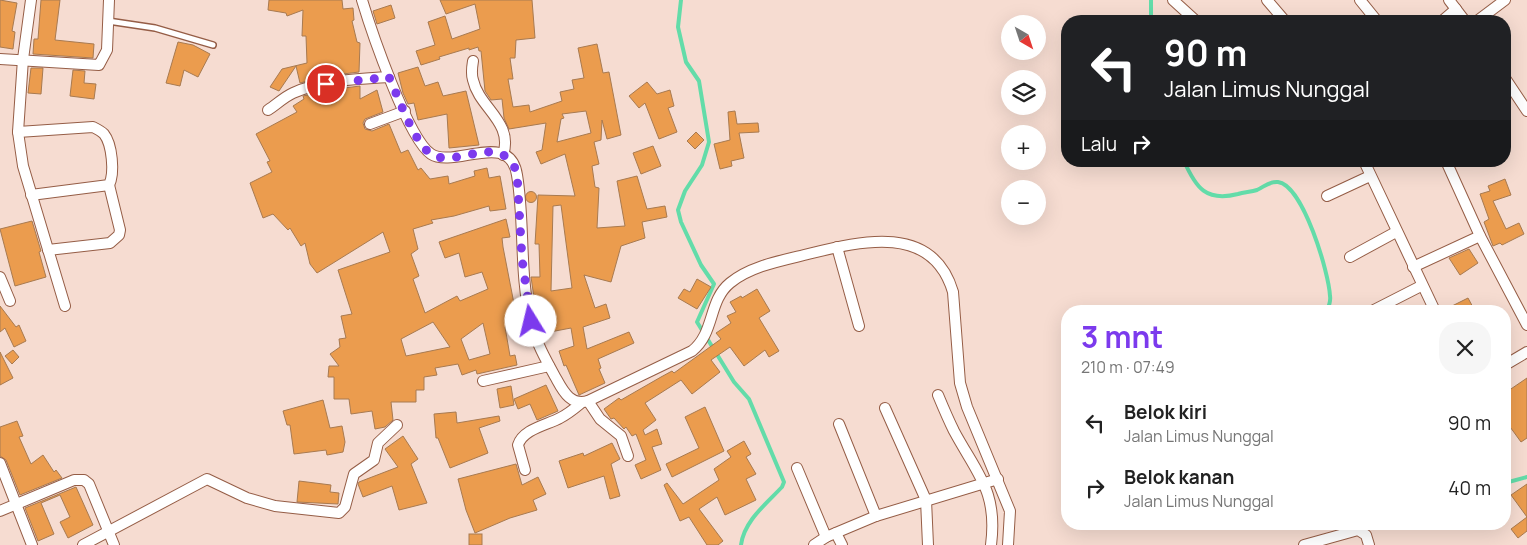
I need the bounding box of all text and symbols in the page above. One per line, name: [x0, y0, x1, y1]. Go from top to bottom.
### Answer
north arrow: [1001, 15, 1046, 60]
map controls: [1001, 15, 1046, 225]
text: 90 m: [1164, 29, 1247, 77]
icon: left: [1081, 35, 1146, 100]
pin: [305, 63, 347, 105]
icon: arrive: [312, 70, 340, 98]
button: layers: [1001, 70, 1046, 115]
text: Jalan Limus Nunggal: [1164, 74, 1370, 104]
button: +: [1001, 125, 1046, 170]
icon: right: [1127, 130, 1155, 158]
text: Lalu: [1081, 131, 1117, 157]
button: −: [1001, 180, 1046, 225]
position arrow: [504, 294, 556, 346]
text: 3 mnt: [1081, 316, 1163, 357]
button: close: [1439, 322, 1491, 374]
text: 210 m · 07:49: [1081, 356, 1175, 378]
text: Belok kiri: [1124, 399, 1207, 425]
icon: left: [1081, 409, 1109, 437]
text: 90 m: [1448, 410, 1491, 436]
text: Jalan Limus Nunggal: [1124, 425, 1274, 447]
text: Belok kanan: [1124, 464, 1234, 490]
icon: right: [1081, 474, 1109, 502]
text: 40 m: [1448, 475, 1491, 501]
text: Jalan Limus Nunggal: [1124, 490, 1274, 512]

